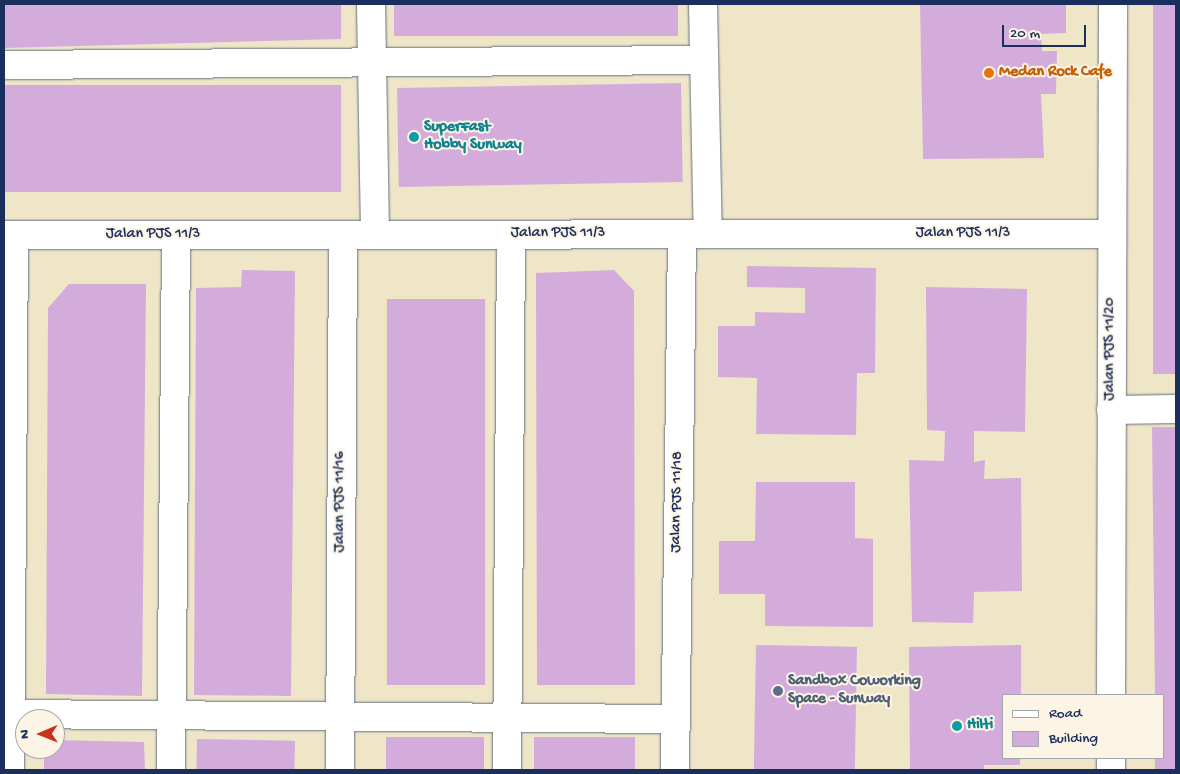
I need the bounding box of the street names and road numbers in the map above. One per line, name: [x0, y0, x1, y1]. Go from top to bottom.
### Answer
street label: Jalan PJS 11/3: [511, 224, 605, 244]
street label: Jalan PJS 11/3: [916, 224, 1010, 244]
street label: Jalan PJS 11/3: [106, 225, 200, 245]
street label: Jalan PJS 11/20: [1101, 297, 1121, 401]
street label: Jalan PJS 11/16: [331, 451, 351, 553]
street label: Jalan PJS 11/18: [668, 451, 688, 553]

